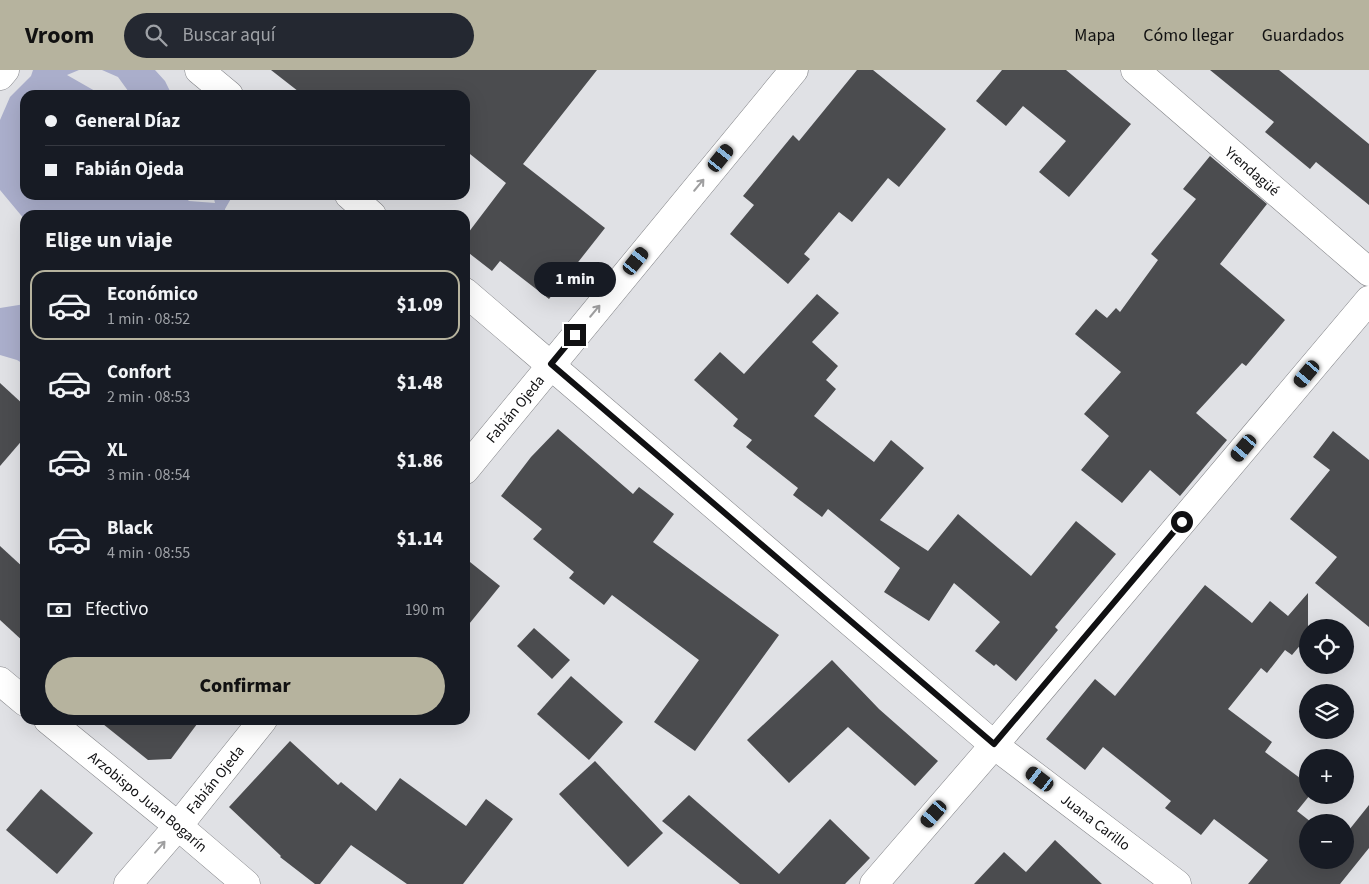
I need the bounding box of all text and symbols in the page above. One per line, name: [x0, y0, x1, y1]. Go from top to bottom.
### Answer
search box: [124, 13, 474, 58]
text: Vroom: [25, 18, 94, 53]
icon: search: [142, 21, 170, 49]
text: Buscar aquí: [182, 22, 275, 49]
text: Mapa: [1074, 23, 1115, 48]
text: Cómo llegar: [1143, 23, 1234, 48]
text: Guardados: [1262, 23, 1344, 48]
text: General Díaz: [75, 108, 180, 135]
street label: Yrendagüé: [1219, 141, 1284, 201]
car: [705, 142, 736, 174]
text: Fabián Ojeda: [75, 156, 184, 183]
one-way arrow: [693, 179, 704, 192]
text: Elige un viaje: [45, 224, 173, 256]
car: [620, 245, 651, 277]
callout: 1 min: [534, 262, 616, 298]
text: 1 min: [555, 268, 595, 290]
text: Económico: [107, 281, 198, 308]
icon: car: [47, 283, 92, 328]
text: $1.09: [397, 292, 443, 319]
one-way arrow: [590, 304, 601, 317]
text: 1 min · 08:52: [107, 308, 190, 330]
route end: [564, 324, 586, 346]
car: [1291, 358, 1322, 390]
text: Confort: [107, 359, 171, 386]
icon: car: [47, 361, 92, 406]
text: $1.48: [397, 370, 443, 397]
street label: Fabián Ojeda: [481, 371, 550, 448]
text: 2 min · 08:53: [107, 386, 190, 408]
car: [1228, 432, 1259, 464]
text: XL: [107, 437, 128, 464]
icon: car: [47, 439, 92, 484]
text: $1.86: [397, 448, 443, 475]
text: 3 min · 08:54: [107, 464, 190, 486]
route start: [1171, 511, 1193, 533]
text: Black: [107, 515, 153, 542]
icon: car: [47, 517, 92, 562]
text: $1.14: [397, 526, 443, 553]
text: 4 min · 08:55: [107, 542, 190, 564]
icon: cash: [45, 596, 73, 624]
text: Efectivo: [85, 596, 148, 623]
text: 190 m: [405, 599, 445, 621]
map controls: [1299, 619, 1354, 869]
button: locate: [1299, 619, 1354, 674]
button: Confirmar: [45, 657, 445, 715]
button: layers: [1299, 684, 1354, 739]
street label: Fabián Ojeda: [182, 741, 249, 819]
street label: Arzobispo Juan Bogarín: [83, 747, 212, 857]
button: +: [1299, 749, 1354, 804]
car: [1023, 764, 1056, 794]
street label: Juana Carillo: [1056, 789, 1134, 856]
car: [918, 798, 949, 830]
button: −: [1299, 814, 1354, 869]
one-way arrow: [154, 841, 165, 854]

